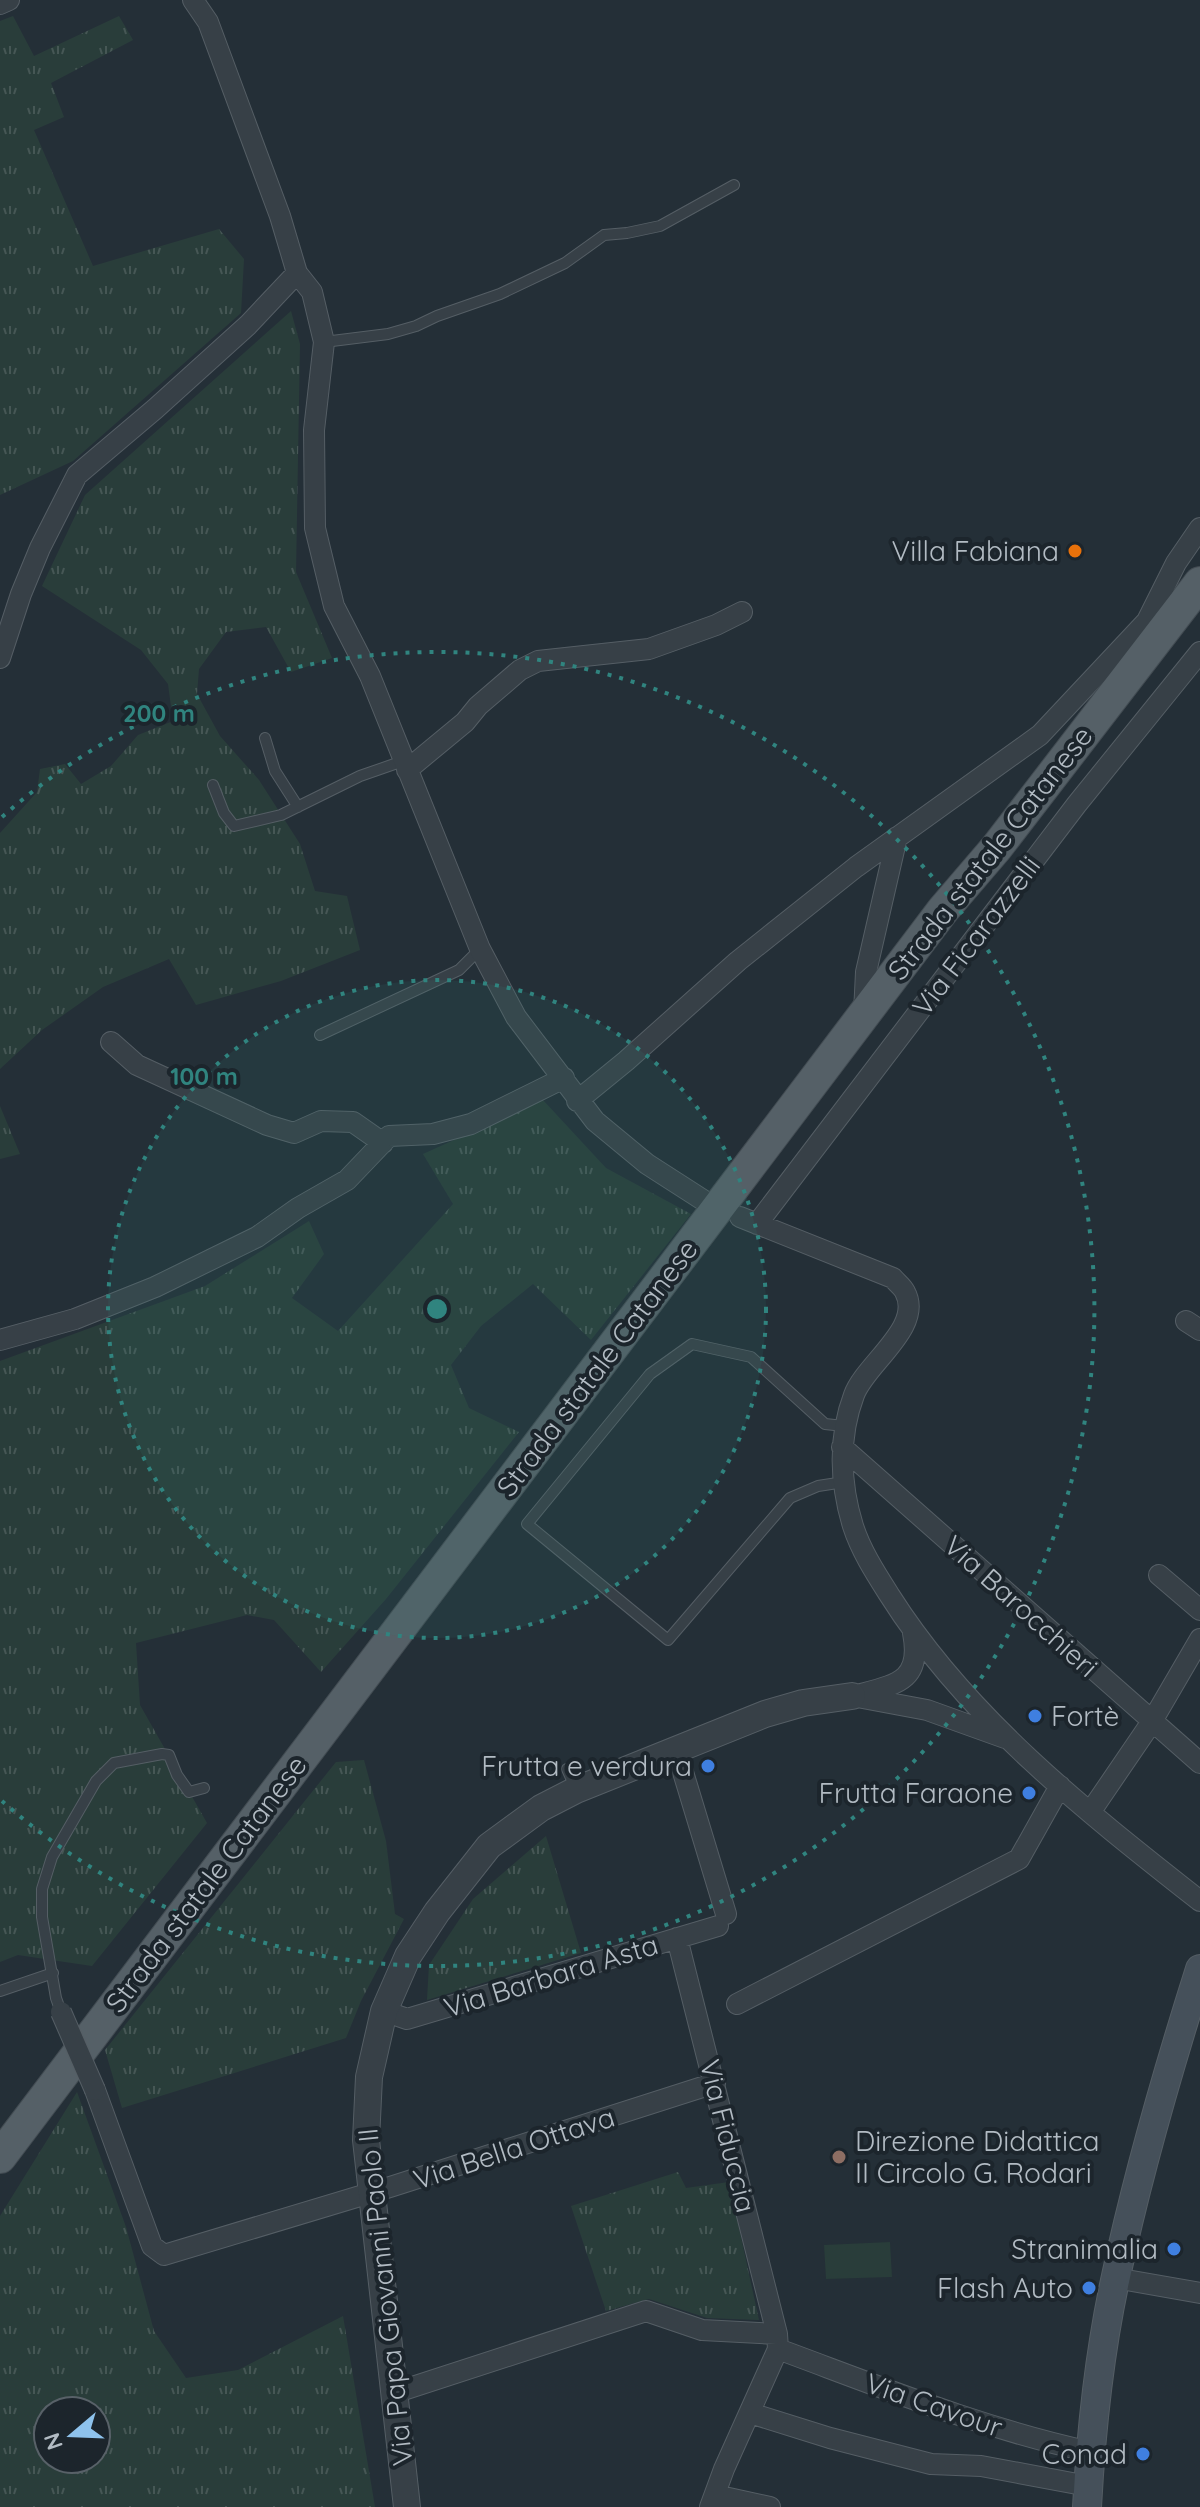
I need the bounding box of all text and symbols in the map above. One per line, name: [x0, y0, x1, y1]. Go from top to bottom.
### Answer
place label: Villa Fabiana: [892, 533, 1059, 568]
marker: Villa Fabiana: [1066, 542, 1084, 560]
text: 200 m: [123, 698, 195, 728]
street label: Strada statale Catanese: [880, 719, 1100, 987]
street label: Via Ficarazzelli: [904, 849, 1047, 1023]
text: 100 m: [170, 1061, 238, 1091]
street label: Strada statale Catanese: [489, 1232, 705, 1503]
centre of rings: [423, 1295, 451, 1323]
street label: Via Barocchieri: [937, 1527, 1106, 1684]
place label: Fortè: [1051, 1698, 1119, 1733]
marker: Fortè: [1026, 1707, 1044, 1725]
street label: Strada statale Catanese: [98, 1748, 314, 2019]
place label: Frutta e verdura: [481, 1748, 692, 1783]
marker: Frutta e verdura: [699, 1757, 717, 1775]
place label: Frutta Faraone: [819, 1775, 1013, 1810]
marker: Frutta Faraone: [1020, 1784, 1038, 1802]
street label: Via Barbara Asta: [440, 1926, 662, 2025]
street label: Via Fiduccia: [693, 2056, 764, 2216]
street label: Via Bella Ottava: [409, 2099, 619, 2197]
place label: Direzione Didattica II Circolo G. Rodari: [855, 2123, 1100, 2190]
street label: Via Papa Giovanni Paolo II: [349, 2126, 420, 2468]
marker: Direzione Didattica II Circolo G. Rodari: [830, 2148, 848, 2166]
place label: Stranimalia: [1011, 2231, 1158, 2266]
marker: Stranimalia: [1165, 2240, 1183, 2258]
place label: Flash Auto: [937, 2270, 1073, 2305]
marker: Flash Auto: [1080, 2279, 1098, 2297]
street label: Via Cavour: [861, 2365, 1007, 2444]
north arrow: [32, 2395, 112, 2475]
text: N: [37, 2429, 69, 2454]
place label: Conad: [1042, 2436, 1127, 2471]
marker: Conad: [1134, 2445, 1152, 2463]

